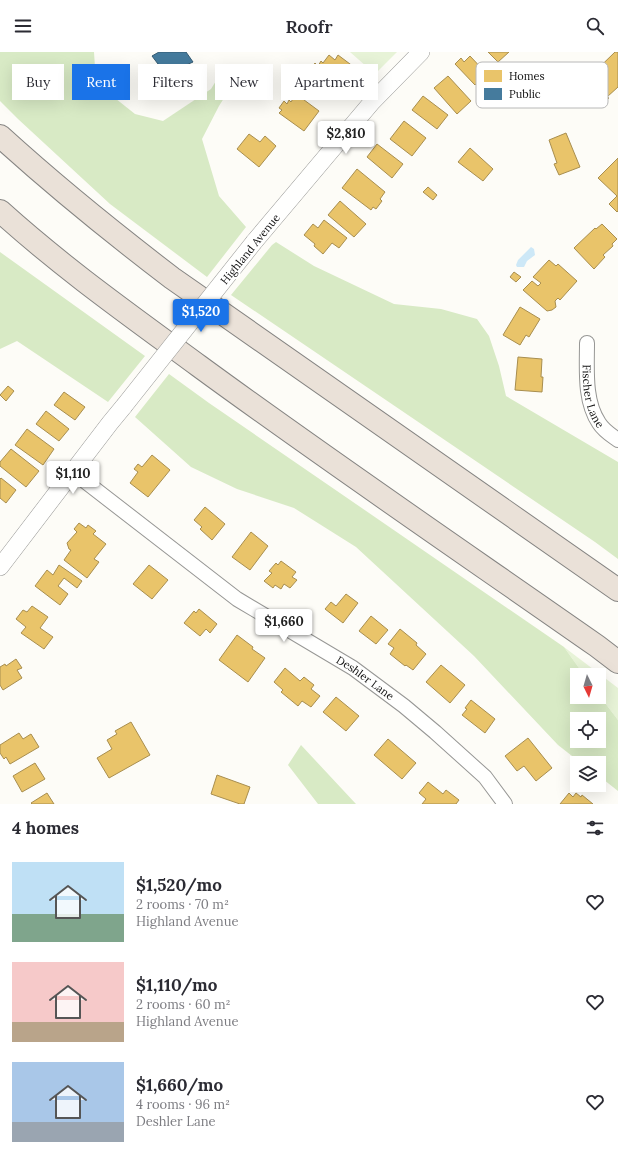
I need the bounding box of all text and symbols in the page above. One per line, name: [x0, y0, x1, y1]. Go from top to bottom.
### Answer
icon: menu: [12, 15, 34, 37]
text: Roofr: [285, 15, 333, 38]
icon: search: [584, 15, 606, 37]
legend: [476, 62, 608, 108]
chip: Buy: [12, 64, 64, 100]
chip: Rent: [72, 64, 130, 100]
chip: Filters: [138, 64, 207, 100]
chip: New: [215, 64, 273, 100]
chip: Apartment: [281, 64, 378, 100]
text: Homes: [509, 69, 545, 83]
text: Public: [509, 87, 541, 101]
pin: $2,810: [313, 121, 379, 155]
text: $2,810: [327, 125, 365, 142]
street label: Highland Avenue: [217, 211, 283, 287]
pin: $1,520: [168, 299, 234, 333]
text: $1,520: [182, 303, 220, 320]
street label: Fischer Lane: [580, 364, 607, 431]
pin: $1,110: [40, 461, 106, 495]
text: $1,110: [56, 465, 91, 482]
pin: $1,660: [251, 609, 317, 643]
text: $1,660: [264, 613, 304, 630]
street label: Deshler Lane: [334, 653, 397, 703]
north arrow: [570, 668, 606, 704]
map controls: [570, 668, 606, 792]
button: locate: [570, 712, 606, 748]
button: layers: [570, 756, 606, 792]
text: 4 homes: [12, 817, 79, 839]
icon: filters: [584, 817, 606, 839]
text: $1,520/mo: [136, 874, 222, 896]
icon: home: [44, 878, 92, 926]
icon: heart: [584, 891, 606, 913]
text: 2 rooms · 70 m²: [136, 896, 229, 913]
text: Highland Avenue: [136, 913, 238, 930]
text: $1,110/mo: [136, 974, 217, 996]
icon: home: [44, 978, 92, 1026]
icon: heart: [584, 991, 606, 1013]
text: 2 rooms · 60 m²: [136, 996, 231, 1013]
text: Highland Avenue: [136, 1013, 238, 1030]
text: $1,660/mo: [136, 1074, 223, 1096]
icon: home: [44, 1078, 92, 1126]
icon: heart: [584, 1091, 606, 1113]
text: 4 rooms · 96 m²: [136, 1096, 230, 1113]
text: Deshler Lane: [136, 1113, 216, 1130]

